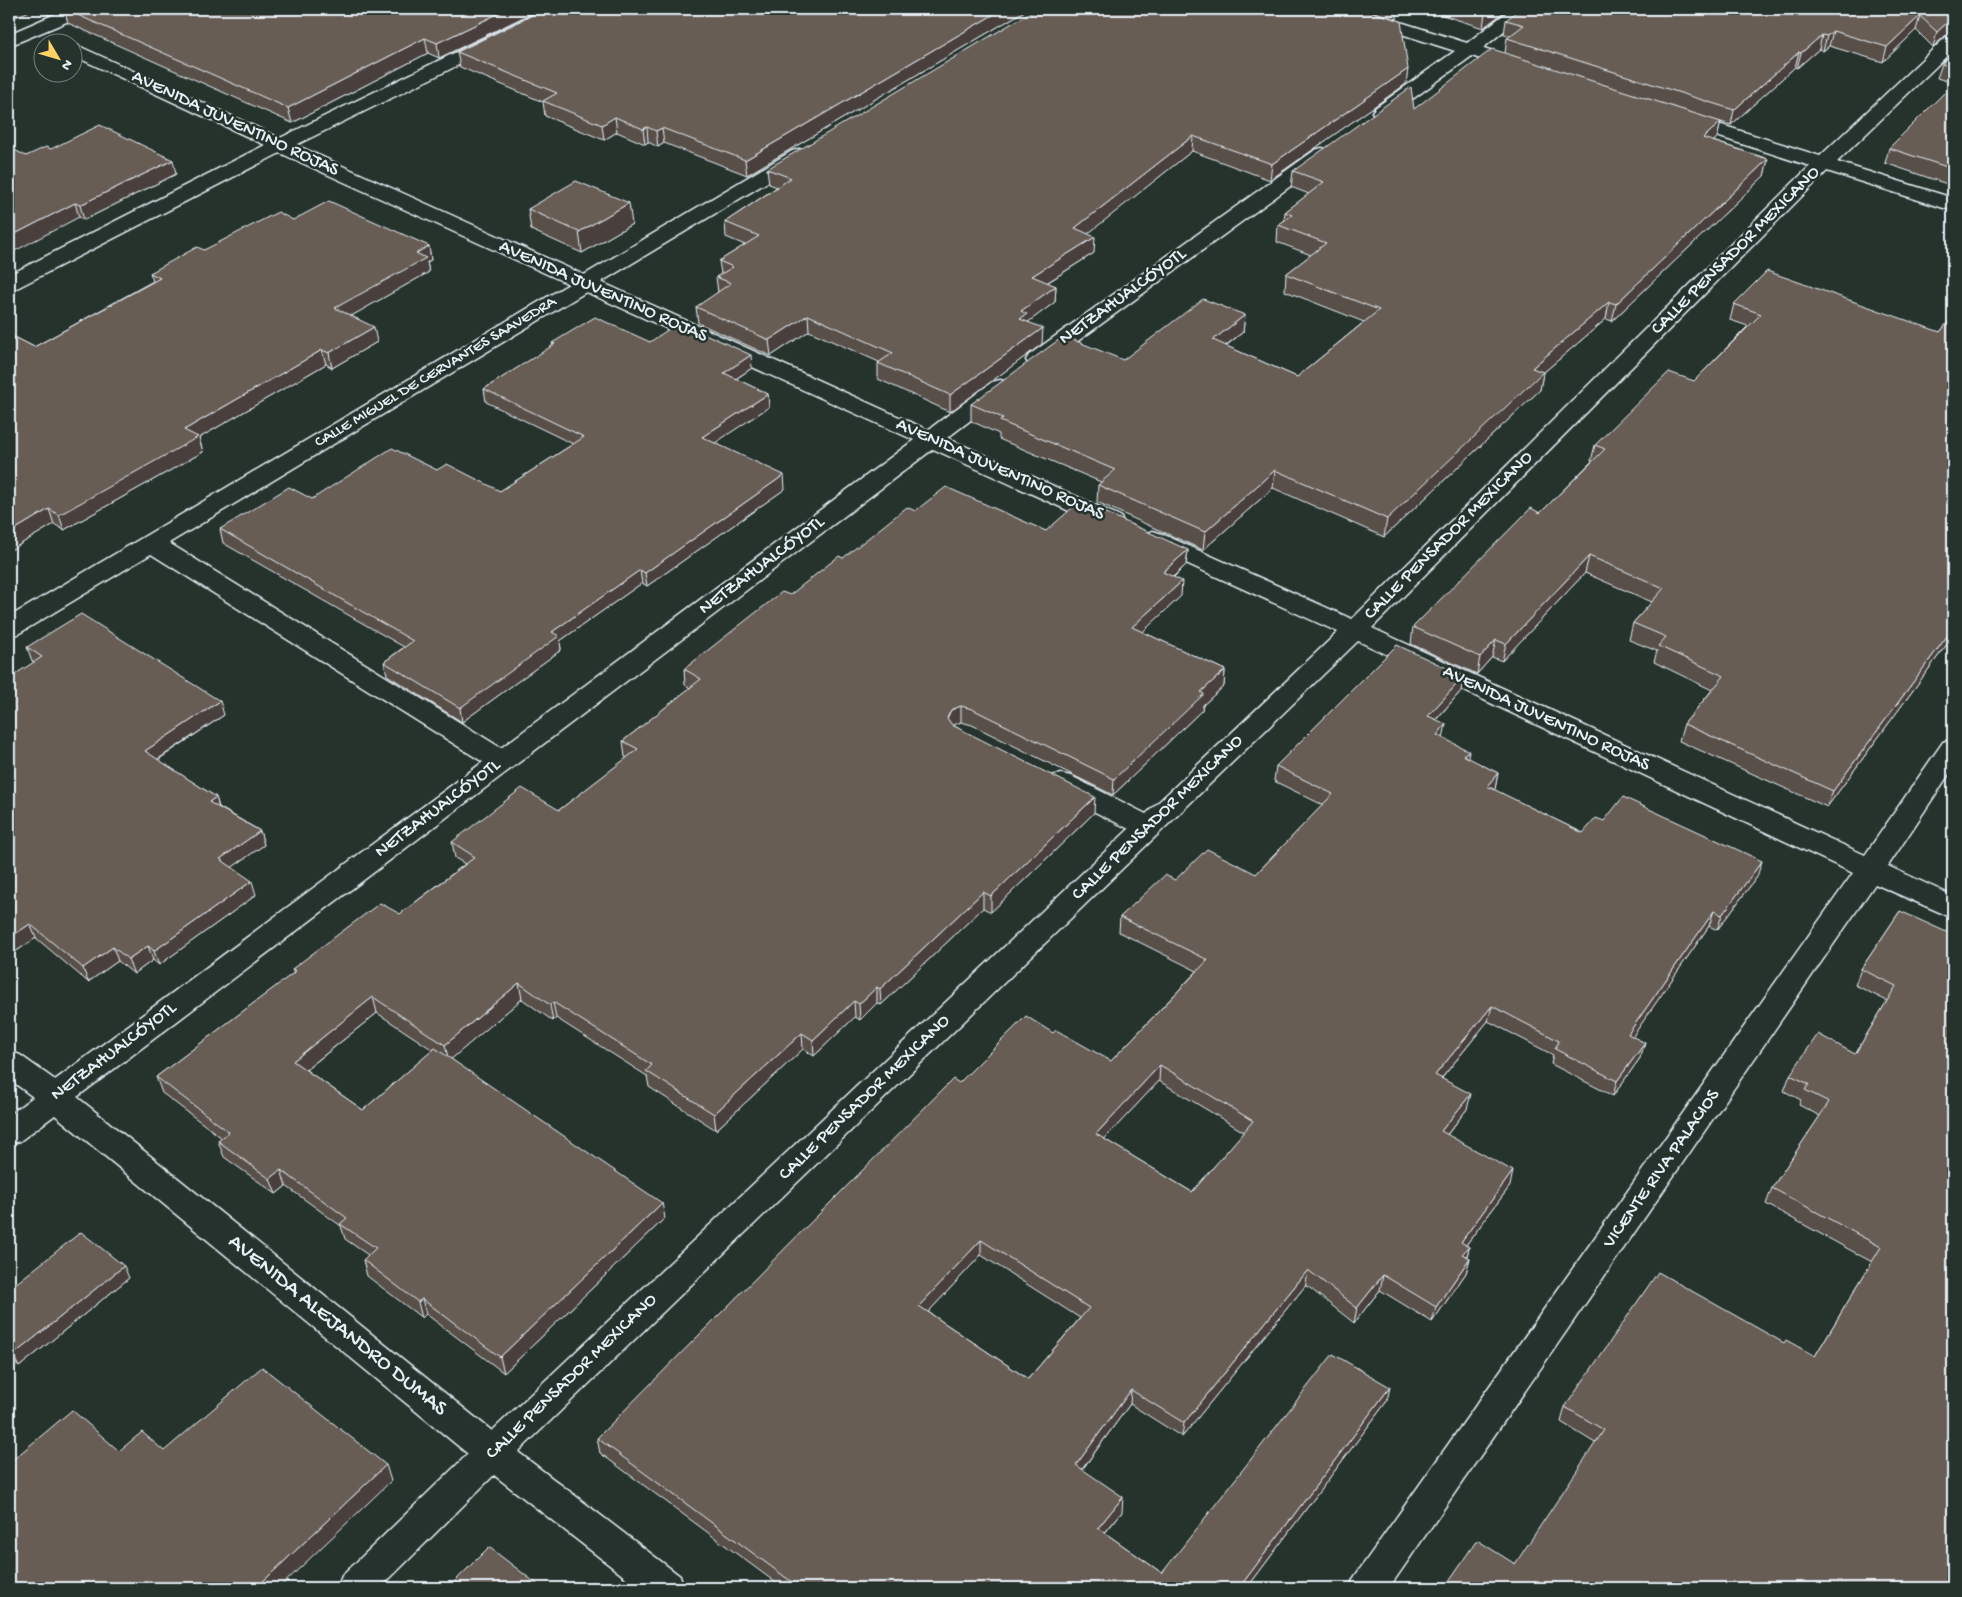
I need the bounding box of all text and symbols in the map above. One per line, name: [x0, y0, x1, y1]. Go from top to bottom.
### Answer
north arrow: [32, 32, 82, 82]
text: N: [57, 56, 76, 73]
street label: AVENIDA JUVENTINO ROJAS: [128, 66, 343, 182]
street label: CALLE PENSADOR MEXICANO: [1647, 161, 1826, 340]
street label: AVENIDA JUVENTINO ROJAS: [495, 235, 711, 349]
street label: NETZAHUALCÓYOTL: [1055, 243, 1192, 351]
street label: CALLE MIGUEL DE CERVANTES SAAVEDRA: [312, 292, 561, 453]
street label: AVENIDA JUVENTINO ROJAS: [892, 413, 1108, 527]
street label: CALLE PENSADOR MEXICANO: [1360, 446, 1539, 625]
street label: NETZAHUALCÓYOTL: [695, 511, 830, 621]
street label: AVENIDA JUVENTINO ROJAS: [1439, 661, 1654, 777]
street label: CALLE PENSADOR MEXICANO: [1067, 730, 1249, 906]
street label: NETZAHUALCÓYOTL: [371, 754, 506, 864]
street label: NETZAHUALCÓYOTL: [47, 997, 182, 1107]
street label: CALLE PENSADOR MEXICANO: [774, 1010, 956, 1186]
street label: VICENTE RIVA PALACIOS: [1598, 1085, 1726, 1254]
street label: AVENIDA ALEJANDRO DUMAS: [222, 1229, 453, 1423]
street label: CALLE PENSADOR MEXICANO: [481, 1289, 663, 1465]

